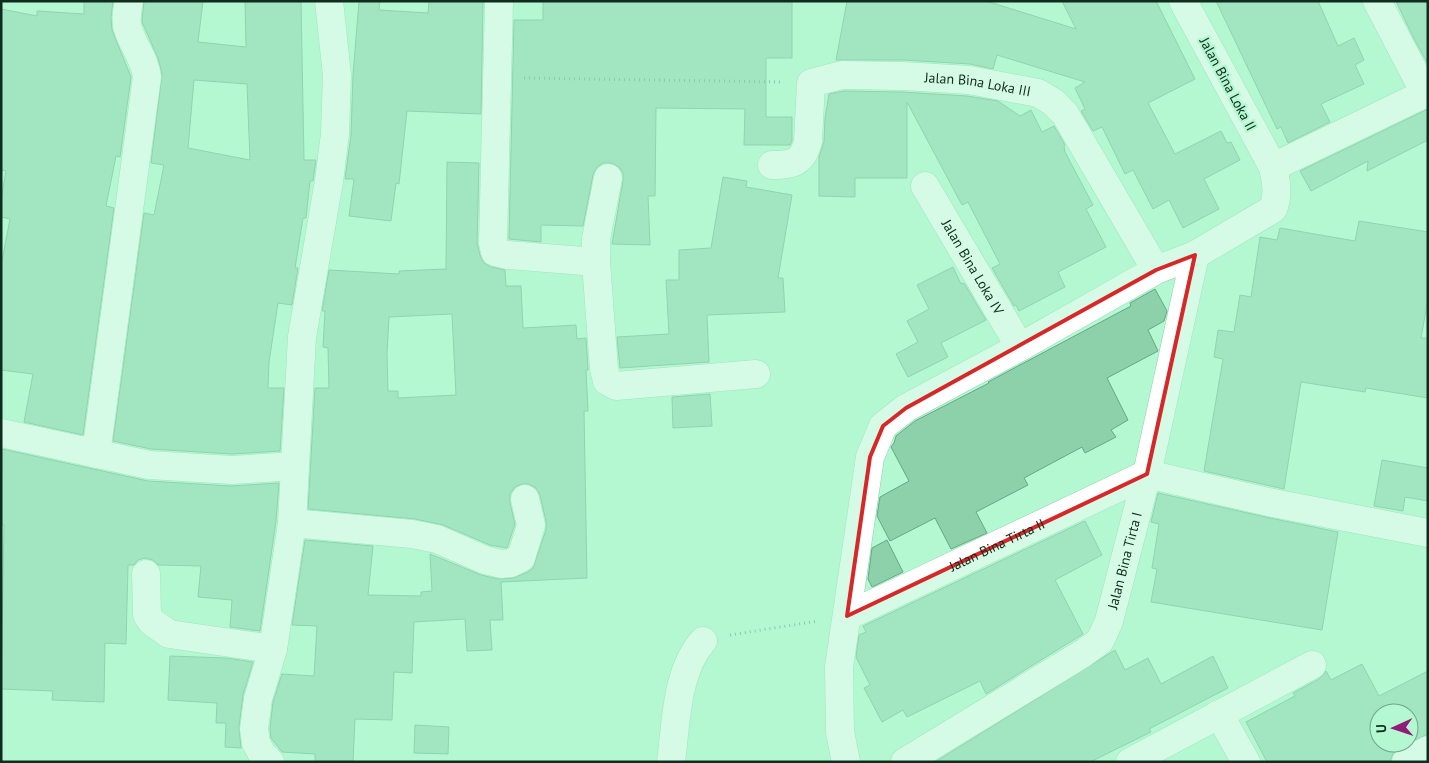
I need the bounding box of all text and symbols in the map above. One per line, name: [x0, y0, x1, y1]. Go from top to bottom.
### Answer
street label: Jalan Bina Loka II: [1195, 33, 1260, 134]
street label: Jalan Bina Loka III: [923, 68, 1032, 100]
street label: Jalan Bina Loka IV: [937, 215, 1008, 318]
street label: Jalan Bina Tirta I: [1103, 510, 1146, 612]
street label: Jalan Bina Tirta II: [945, 515, 1048, 576]
north arrow: [1369, 703, 1419, 753]
text: U: [1372, 724, 1390, 734]

